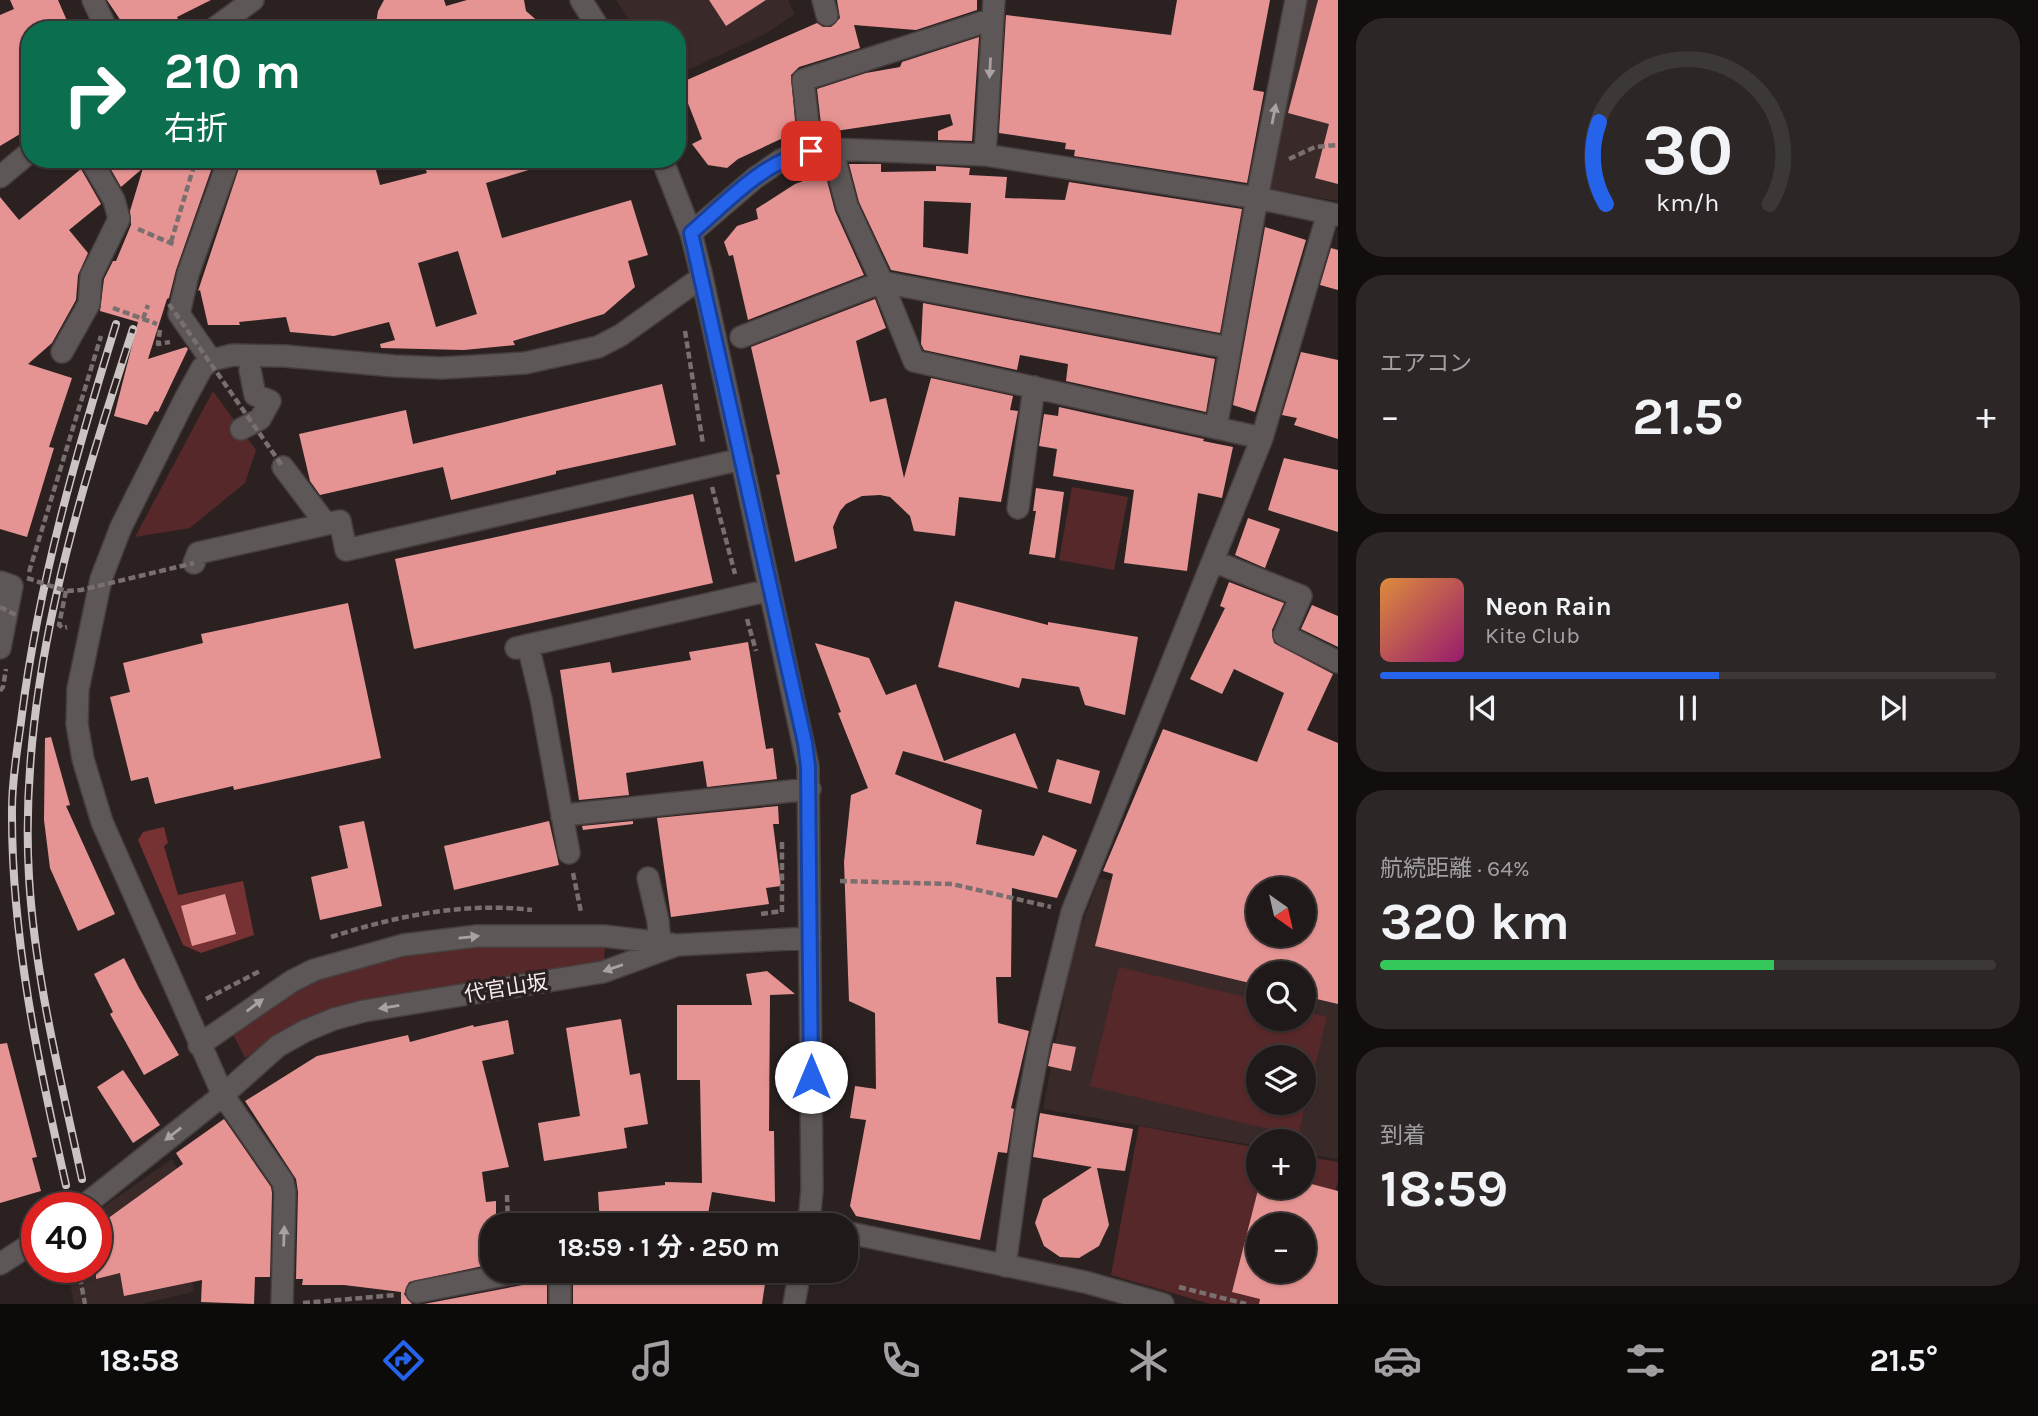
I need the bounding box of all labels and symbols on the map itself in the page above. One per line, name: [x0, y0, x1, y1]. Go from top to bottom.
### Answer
one-way arrow: [985, 57, 996, 79]
one-way arrow: [1268, 103, 1279, 125]
pin: [781, 121, 841, 181]
north arrow: [1246, 877, 1316, 947]
one-way arrow: [458, 932, 480, 943]
one-way arrow: [602, 963, 623, 974]
street label: 代官山坂: [463, 970, 549, 1006]
one-way arrow: [246, 999, 264, 1013]
one-way arrow: [378, 1002, 400, 1013]
position arrow: [774, 1040, 848, 1114]
one-way arrow: [164, 1126, 182, 1140]
speed limit sign: 40: [21, 1192, 112, 1283]
one-way arrow: [278, 1225, 290, 1247]

